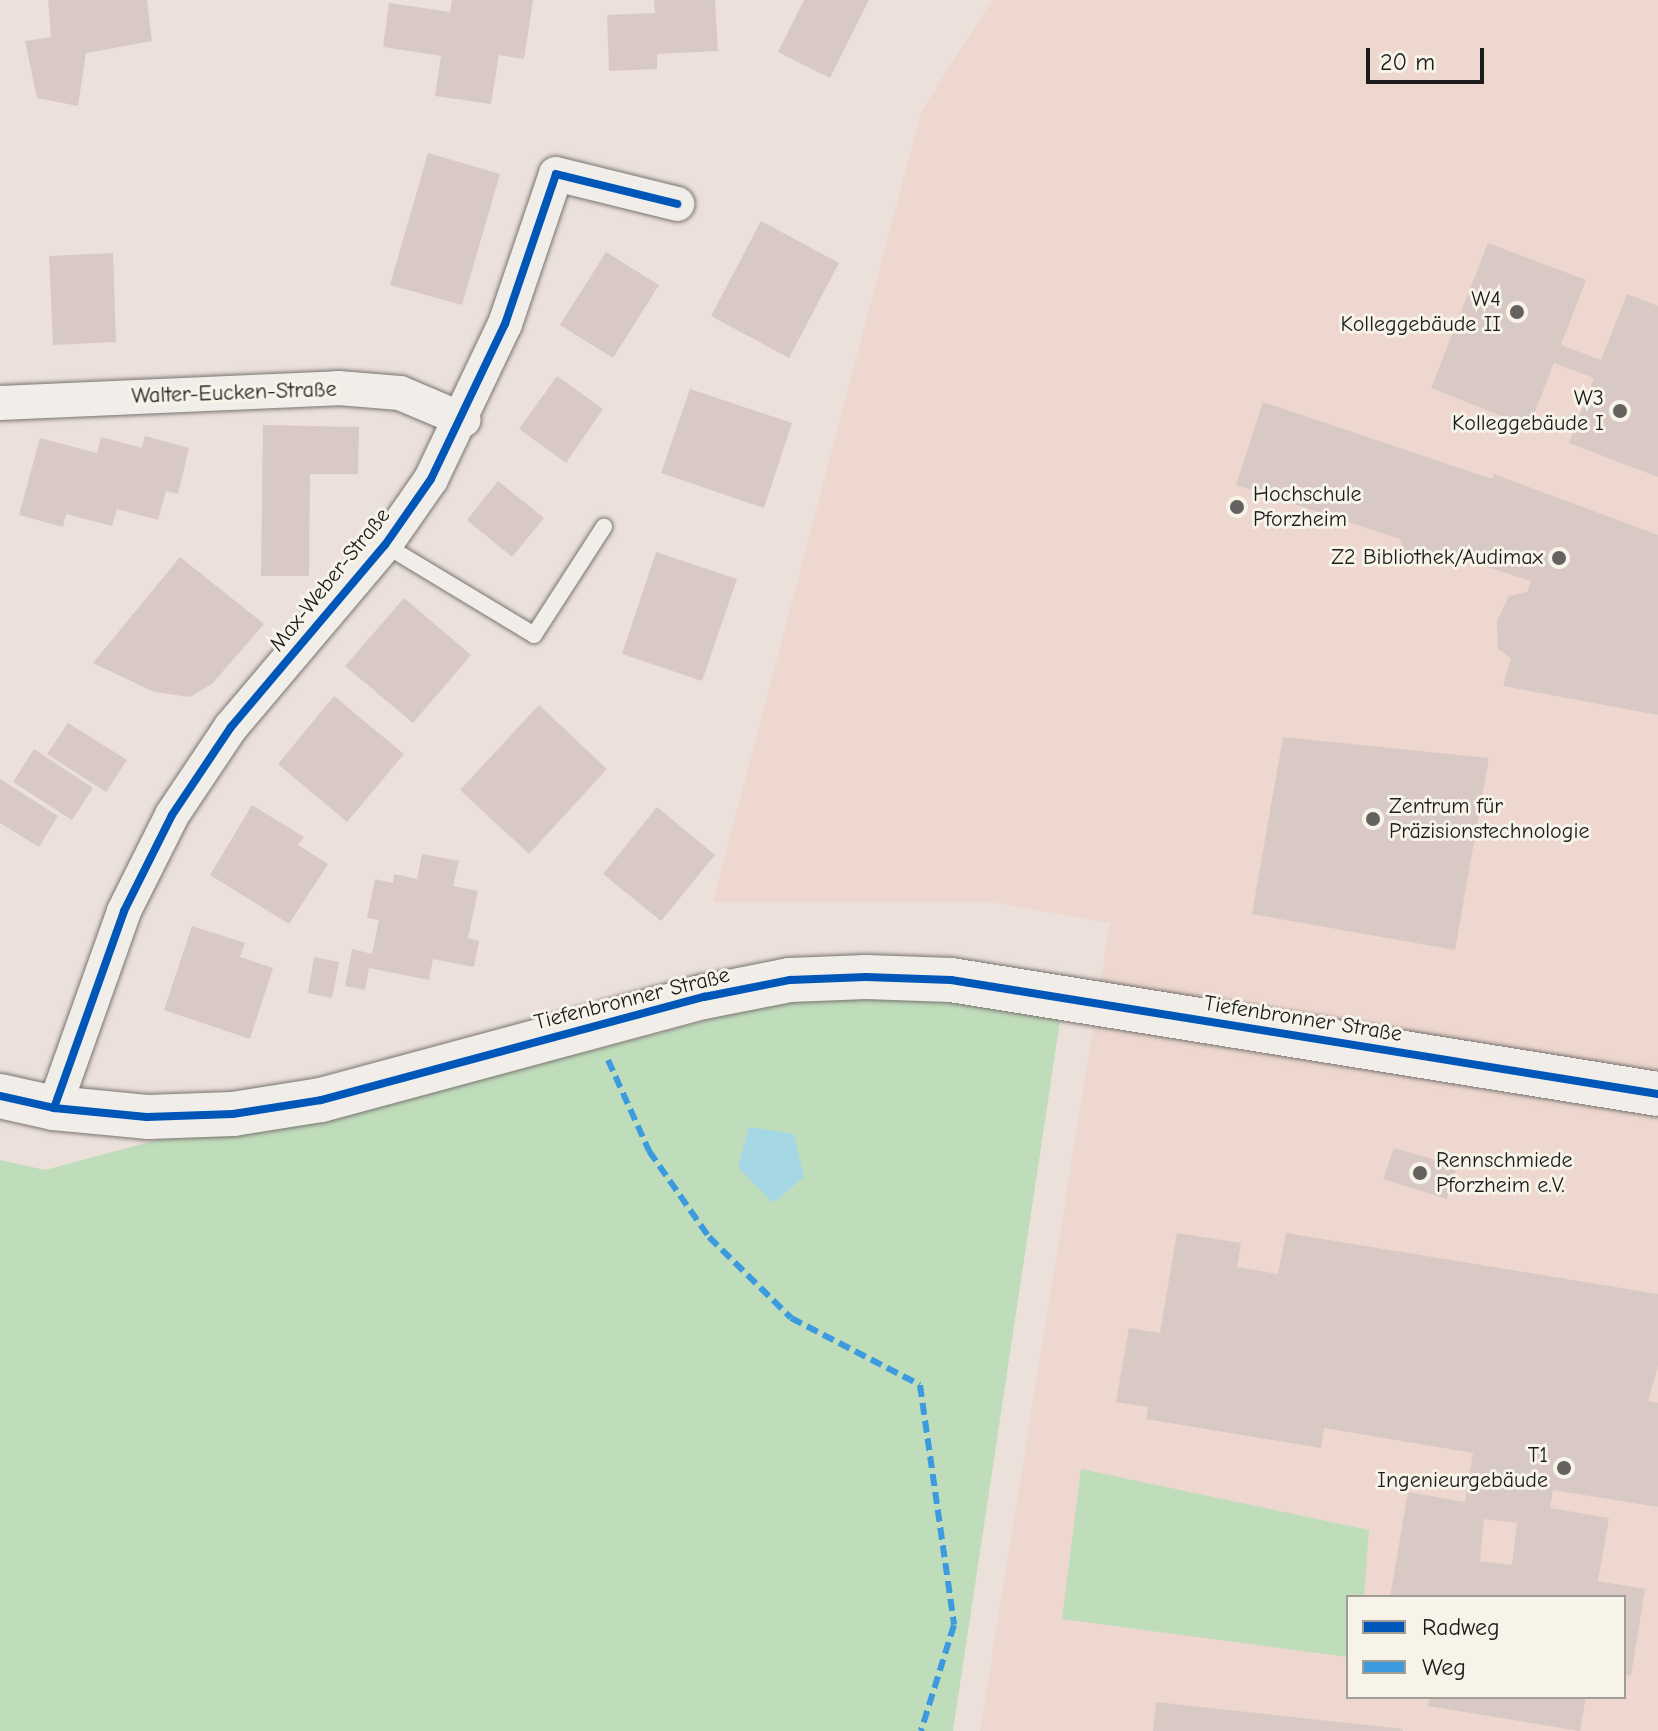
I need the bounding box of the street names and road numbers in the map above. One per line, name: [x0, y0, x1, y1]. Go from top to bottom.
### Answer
street label: Walter-Eucken-Straße: [131, 376, 337, 410]
street label: Max-Weber-Straße: [264, 503, 396, 657]
street label: Tiefenbronner Straße: [532, 962, 732, 1036]
street label: Tiefenbronner Straße: [1202, 990, 1404, 1048]

